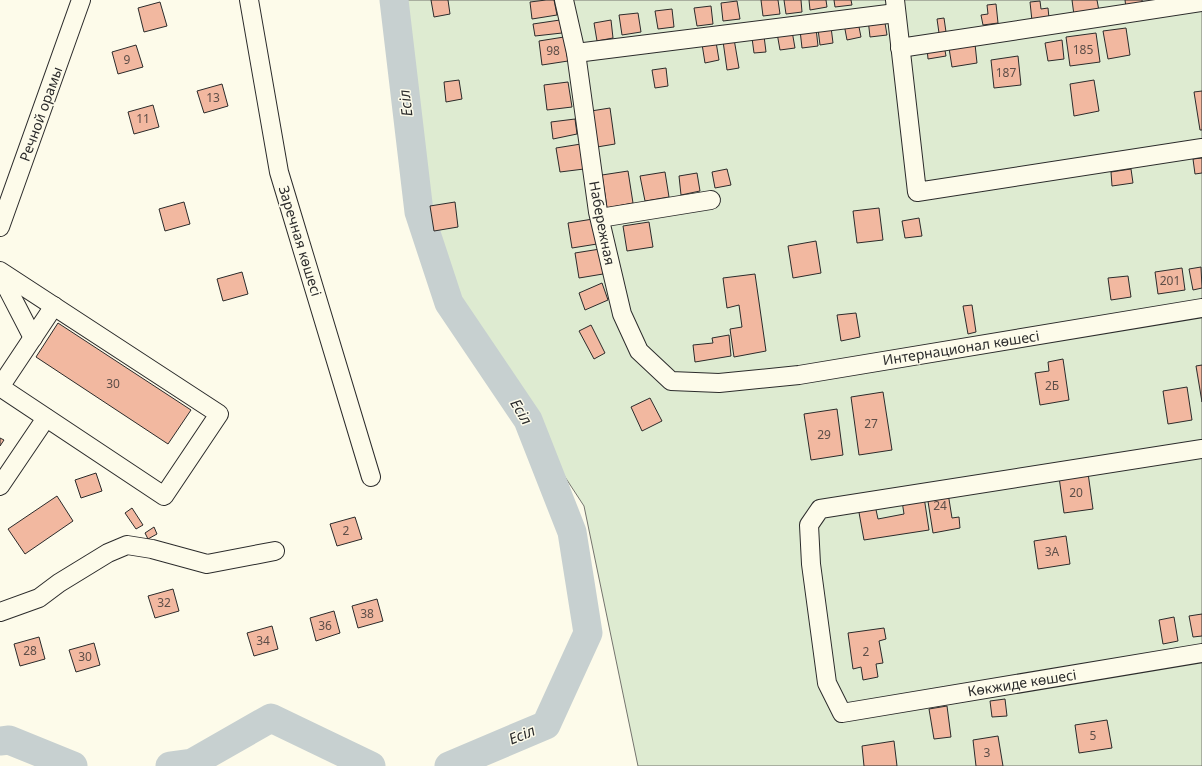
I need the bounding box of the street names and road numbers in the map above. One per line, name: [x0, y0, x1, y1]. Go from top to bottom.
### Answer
street label: Речной орамы: [15, 64, 66, 164]
street label: Набережная: [585, 179, 620, 267]
street label: Заречная көшесі: [275, 183, 326, 298]
street label: Интернационал көшесі: [881, 326, 1041, 369]
street label: Көкжиде көшесі: [966, 665, 1078, 700]

